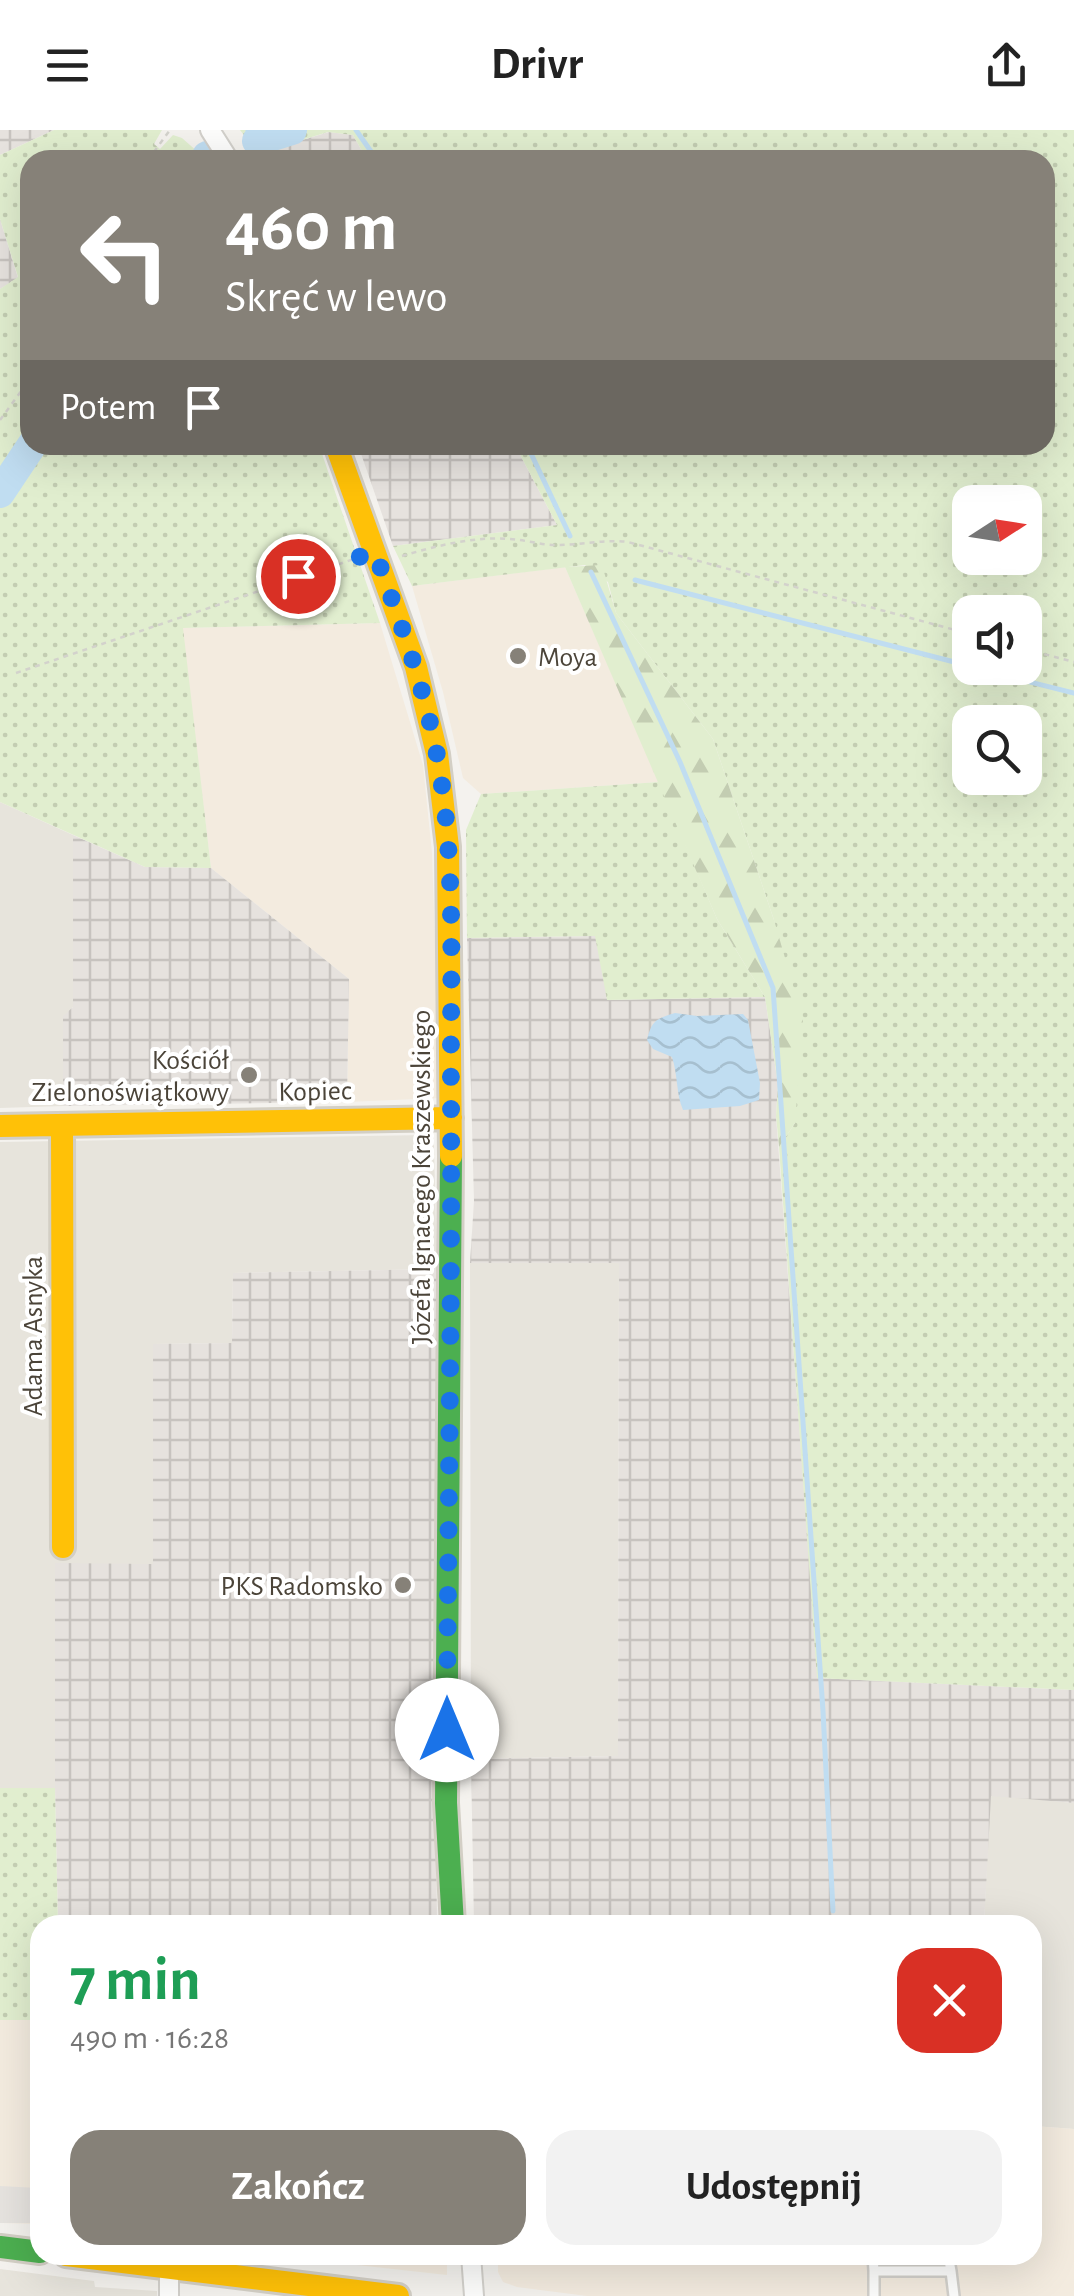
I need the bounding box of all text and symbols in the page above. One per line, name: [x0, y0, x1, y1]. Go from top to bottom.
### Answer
icon: menu: [40, 38, 95, 93]
icon: share: [979, 38, 1034, 93]
text: Drivr: [491, 42, 583, 87]
icon: left: [60, 190, 190, 320]
text: 460 m: [225, 193, 398, 263]
text: Skręć w lewo: [225, 275, 448, 320]
icon: arrive: [176, 380, 231, 435]
text: Potem: [60, 389, 156, 427]
north arrow: [952, 485, 1042, 575]
map controls: [952, 485, 1042, 795]
pin: [256, 534, 341, 619]
icon: arrive: [271, 549, 326, 604]
button: sound: [952, 595, 1042, 685]
place label: Moya: [538, 644, 597, 672]
marker: Moya: [507, 645, 529, 667]
button: search: [952, 705, 1042, 795]
street label: Józefa Ignacego Kraszewskiego: [408, 1010, 436, 1344]
place label: Kościół Zielonoświątkowy: [32, 1047, 230, 1107]
marker: Kościół Zielonoświątkowy: [238, 1064, 260, 1086]
street label: Kopiec: [278, 1077, 352, 1107]
street label: Adama Asnyka: [20, 1256, 48, 1416]
place label: PKS Radomsko: [221, 1573, 383, 1601]
marker: PKS Radomsko: [392, 1574, 414, 1596]
position arrow: [395, 1678, 499, 1782]
button: close: [897, 1948, 1002, 2053]
text: 7 min: [70, 1951, 201, 2011]
text: 490 m · 16:28: [70, 2022, 229, 2054]
button: Zakończ: [70, 2130, 526, 2245]
button: Udostępnij: [546, 2130, 1002, 2245]

